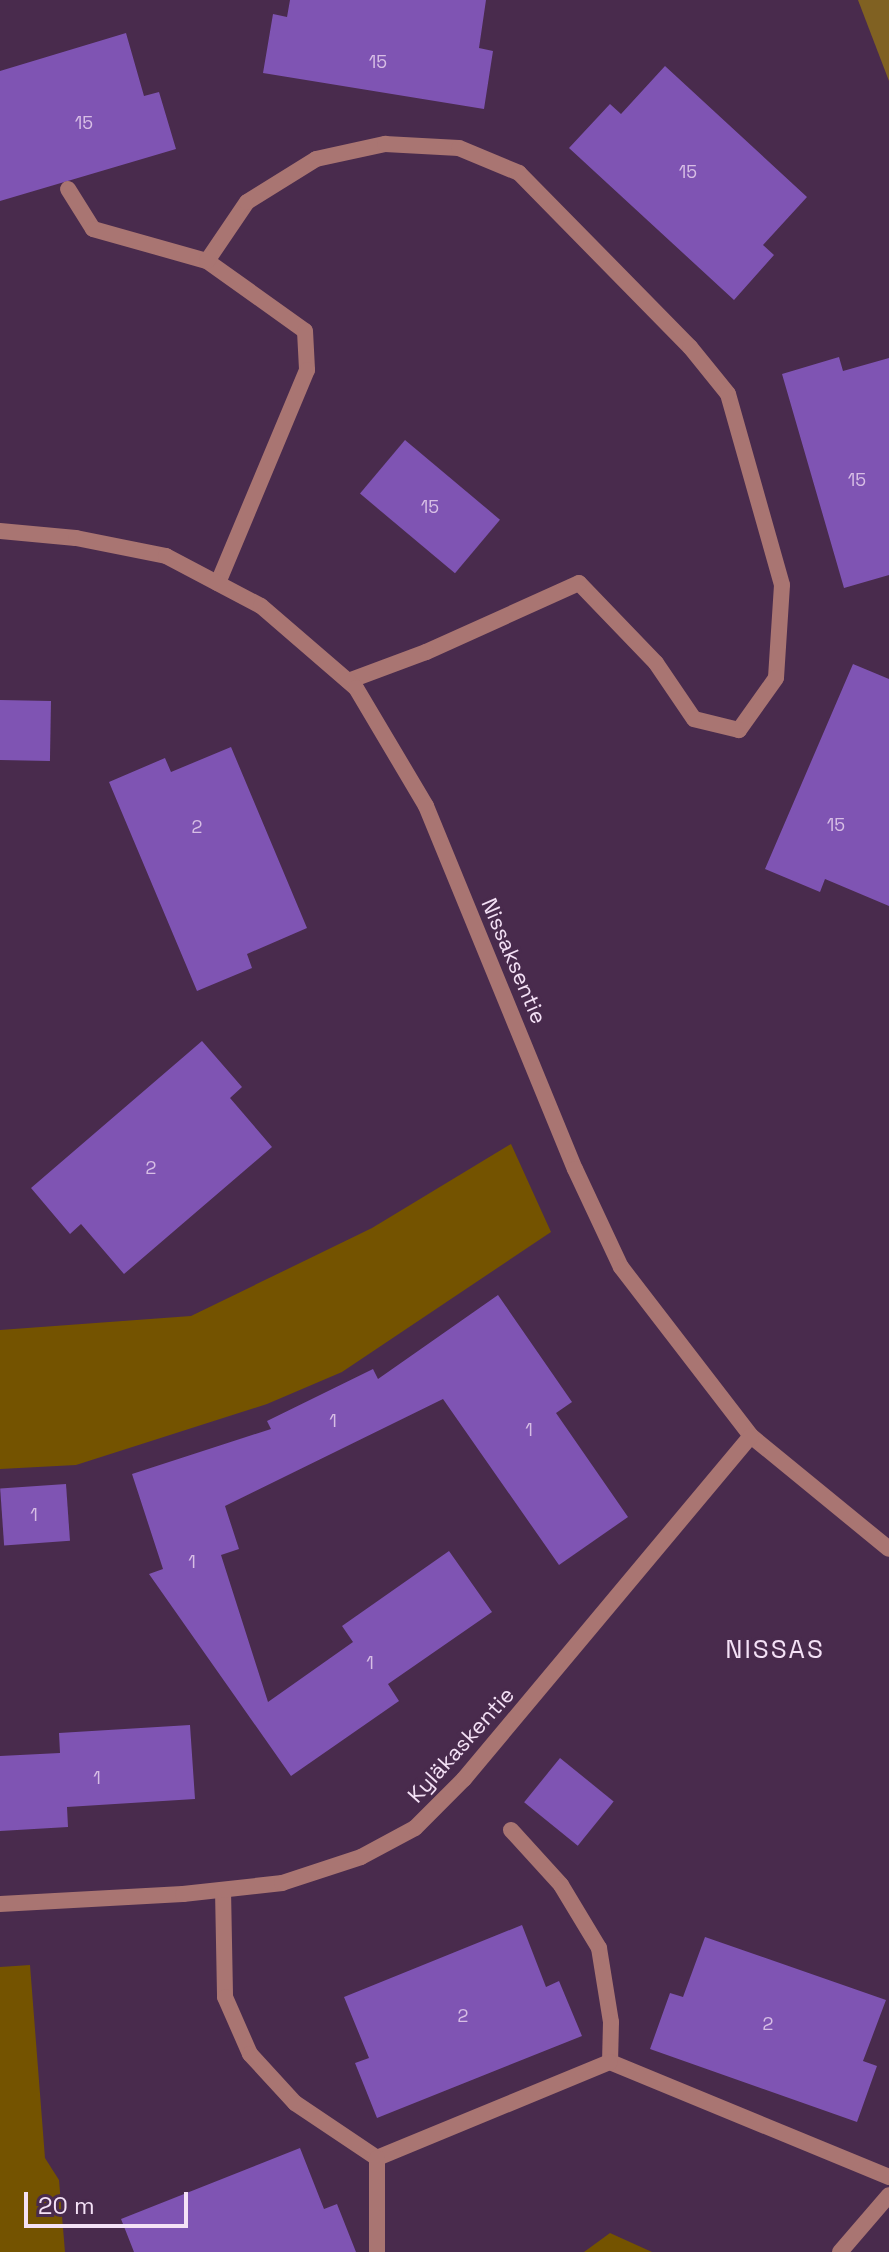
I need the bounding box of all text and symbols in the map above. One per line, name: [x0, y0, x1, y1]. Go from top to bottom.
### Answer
house number: 15: [369, 51, 387, 73]
house number: 15: [75, 112, 93, 134]
house number: 15: [679, 161, 697, 183]
house number: 15: [848, 469, 866, 491]
house number: 15: [421, 496, 439, 518]
house number: 15: [827, 814, 845, 836]
house number: 2: [192, 816, 202, 838]
street label: Nissaksentie: [476, 894, 552, 1028]
house number: 2: [146, 1157, 156, 1179]
house number: 1: [329, 1410, 337, 1432]
house number: 1: [525, 1419, 533, 1441]
house number: 1: [30, 1504, 38, 1526]
house number: 1: [188, 1551, 196, 1573]
district label: NISSAS: [725, 1634, 825, 1666]
house number: 1: [366, 1652, 374, 1674]
street label: Kyläkaskentie: [402, 1682, 520, 1808]
house number: 1: [93, 1767, 101, 1789]
house number: 2: [458, 2005, 468, 2027]
house number: 2: [763, 2013, 773, 2035]
scale bar: [28, 2176, 192, 2226]
text: 20 m: [38, 2190, 95, 2221]

